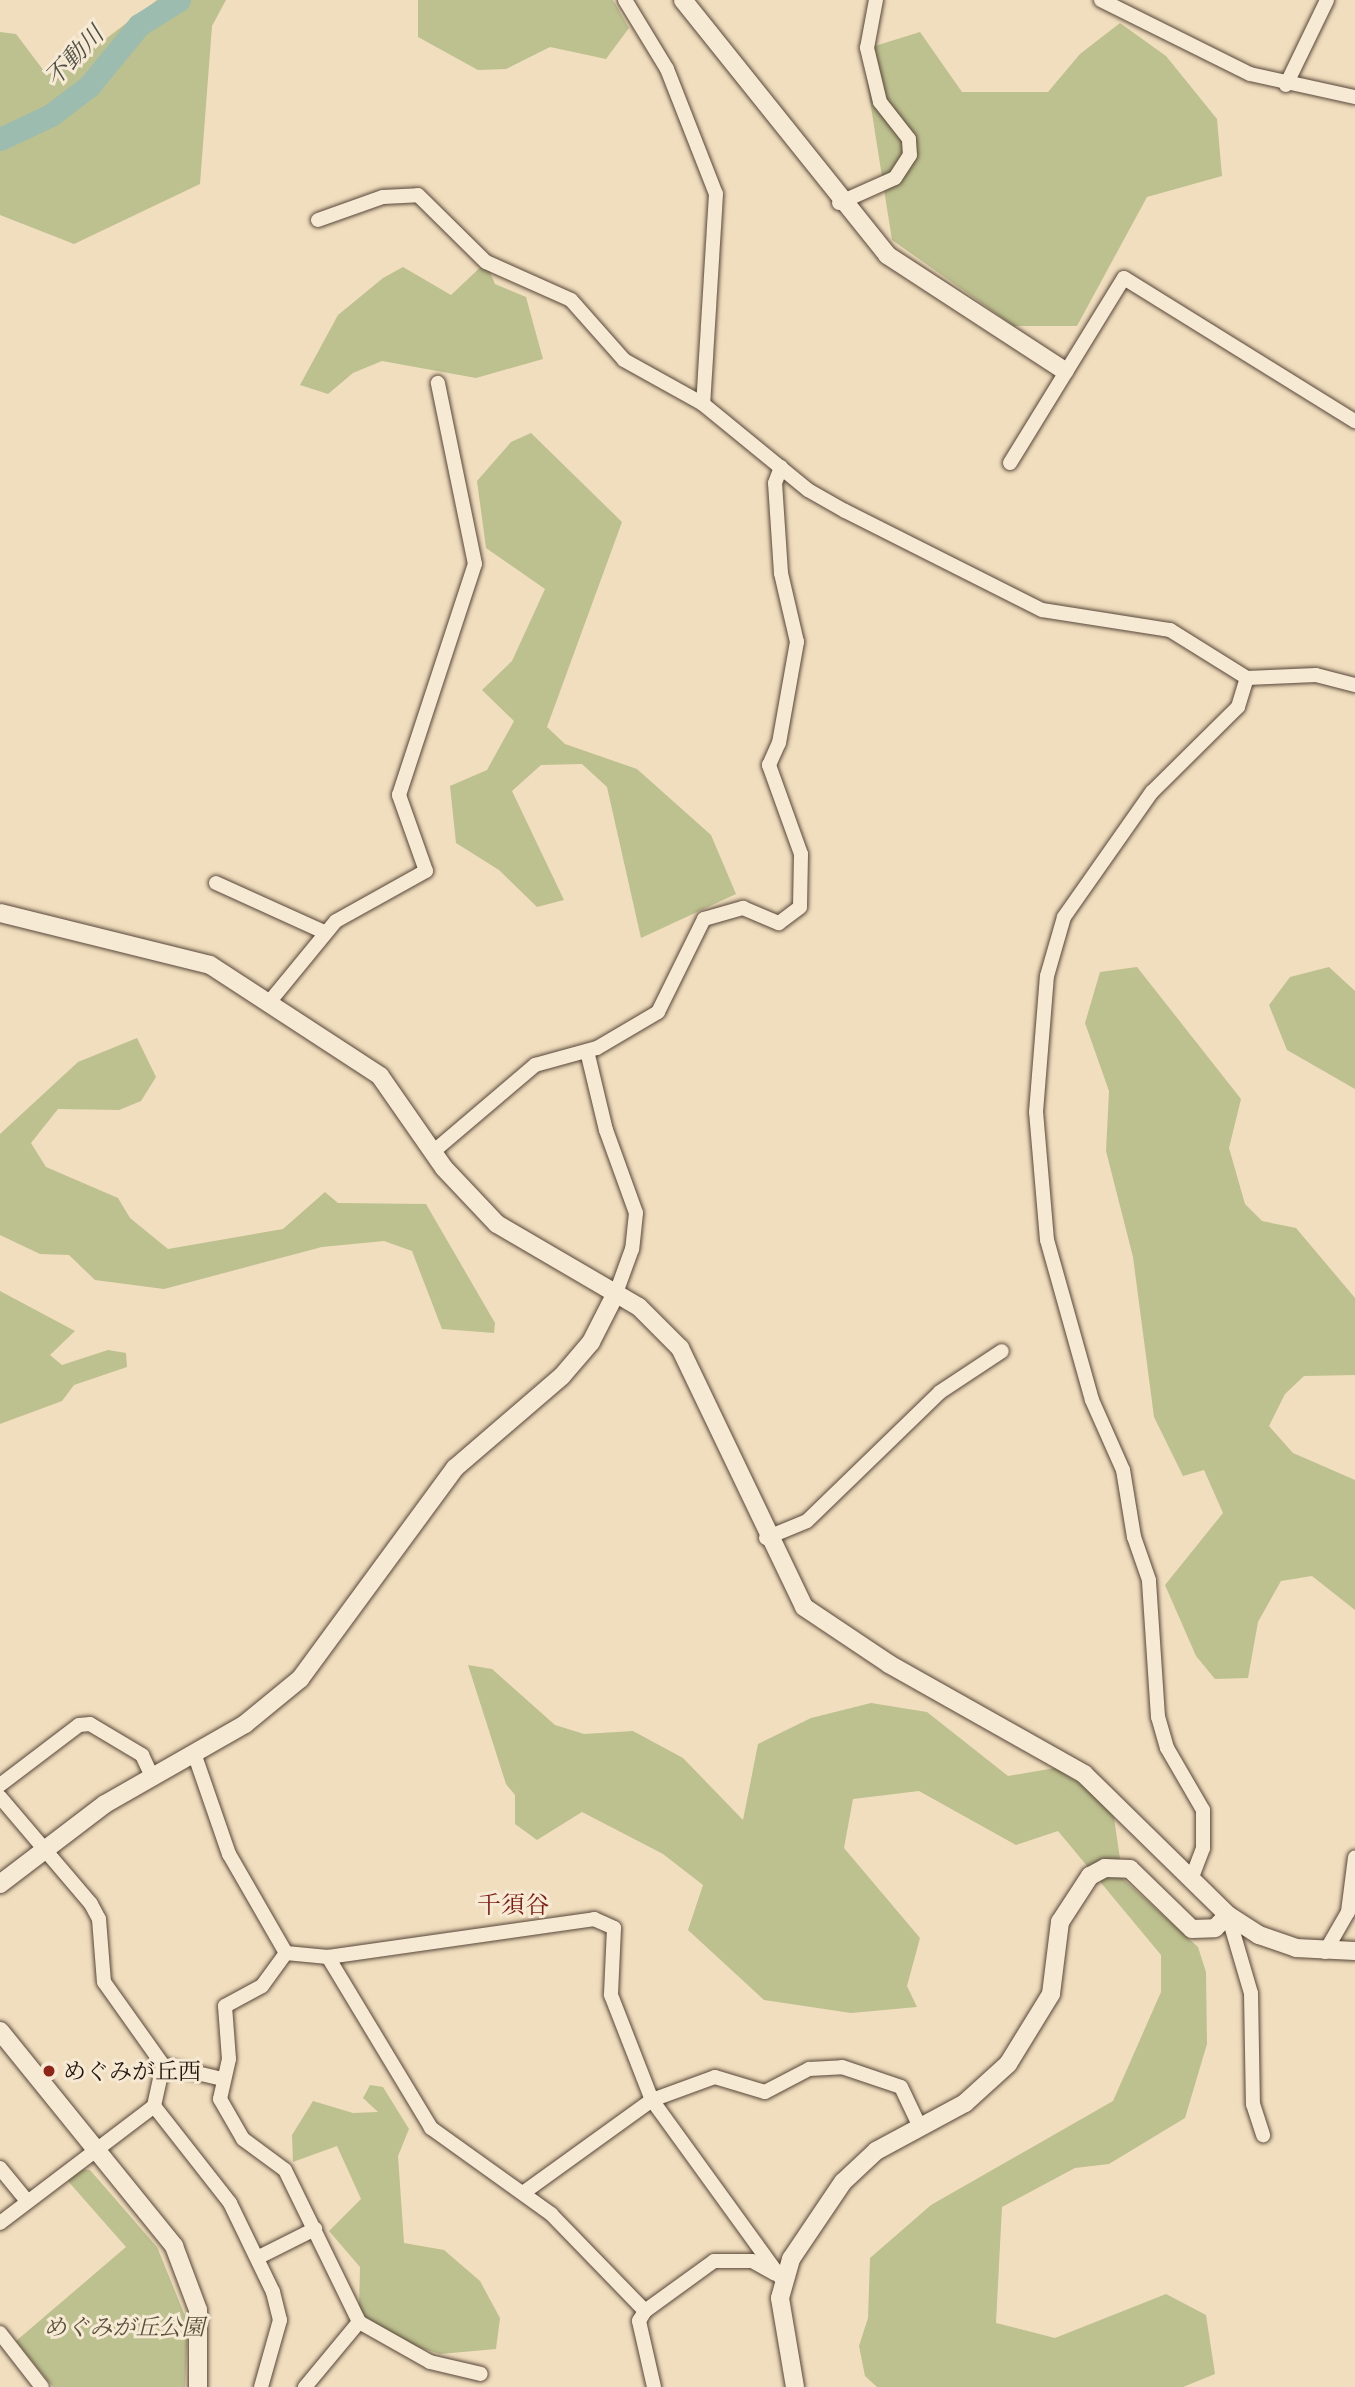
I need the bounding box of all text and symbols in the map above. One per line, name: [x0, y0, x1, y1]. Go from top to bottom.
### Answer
water label: 不動川: [39, 20, 109, 92]
district label: 千須谷: [477, 1891, 549, 1919]
place label: めぐみが丘西: [63, 2057, 201, 2085]
marker: めぐみが丘西: [41, 2063, 57, 2079]
park label: めぐみが丘公園: [44, 2313, 204, 2341]

